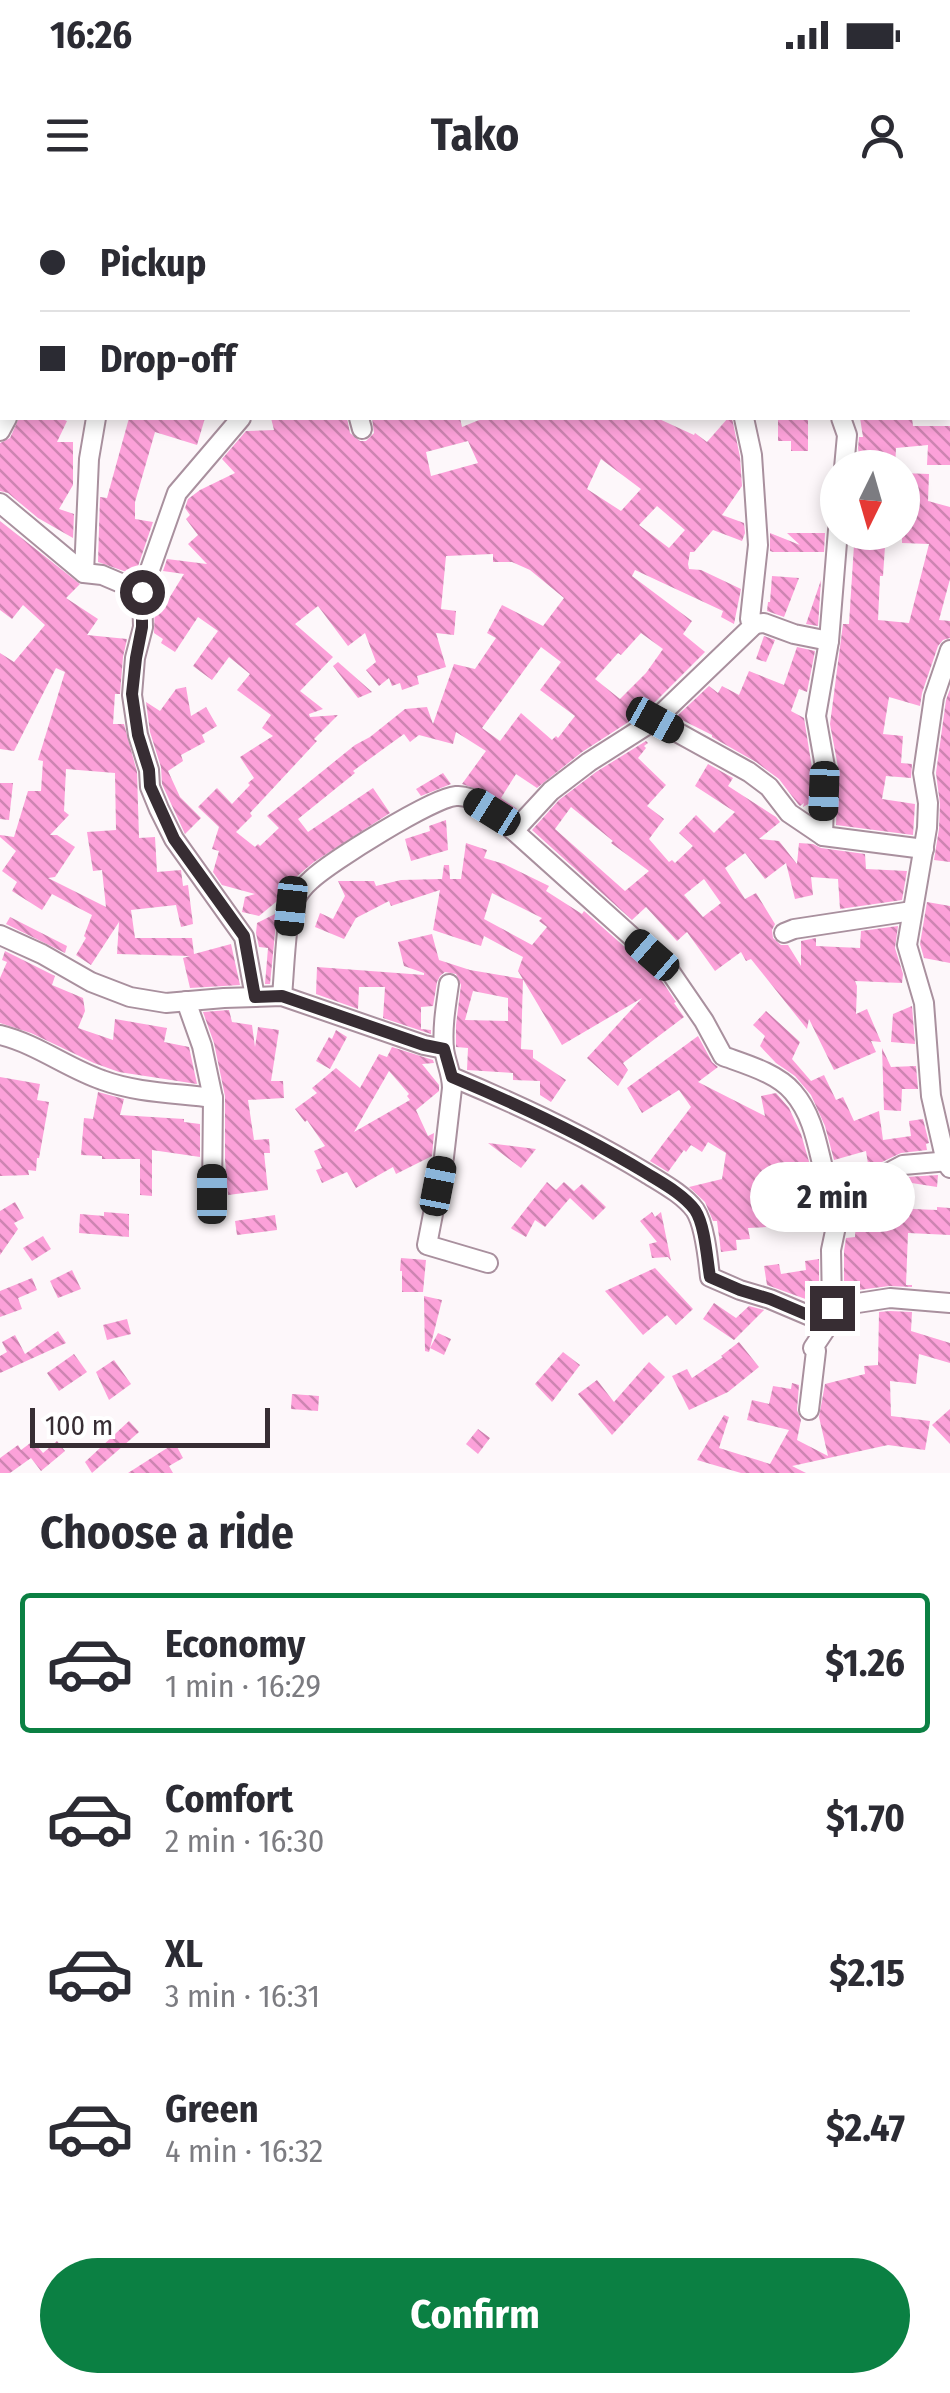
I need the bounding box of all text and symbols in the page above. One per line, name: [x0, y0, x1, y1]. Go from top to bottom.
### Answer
text: 16:26: [50, 12, 132, 58]
icon: menu: [40, 108, 95, 163]
text: Tako: [431, 108, 519, 162]
icon: person: [855, 108, 910, 163]
text: Pickup: [100, 240, 206, 286]
text: Drop-off: [100, 336, 236, 382]
north arrow: [820, 450, 920, 550]
map controls: [820, 450, 920, 550]
route start: [120, 570, 165, 615]
car: [621, 692, 689, 748]
car: [808, 760, 840, 822]
car: [459, 783, 525, 841]
car: [273, 875, 309, 937]
car: [620, 924, 684, 986]
car: [418, 1154, 458, 1218]
callout: 2 min: [750, 1163, 914, 1233]
car: [197, 1164, 227, 1224]
text: 2 min: [797, 1178, 868, 1216]
route end: [810, 1286, 855, 1331]
scale bar: [30, 1403, 270, 1448]
text: 100 m: [45, 1409, 113, 1442]
text: Choose a ride: [40, 1506, 294, 1560]
icon: car: [45, 1618, 135, 1708]
text: Economy: [165, 1621, 305, 1667]
text: $1.26: [825, 1640, 905, 1686]
text: 1 min · 16:29: [165, 1667, 321, 1705]
icon: car: [45, 1773, 135, 1863]
text: Comfort: [165, 1776, 293, 1822]
text: $1.70: [826, 1795, 905, 1841]
text: 2 min · 16:30: [165, 1822, 325, 1860]
icon: car: [45, 1928, 135, 2018]
text: XL: [165, 1931, 203, 1977]
text: $2.15: [829, 1950, 905, 1996]
text: 3 min · 16:31: [165, 1977, 320, 2015]
icon: car: [45, 2083, 135, 2173]
text: Green: [165, 2086, 259, 2132]
text: $2.47: [826, 2105, 905, 2151]
text: 4 min · 16:32: [165, 2132, 323, 2170]
button: Confirm: [40, 2258, 910, 2373]

